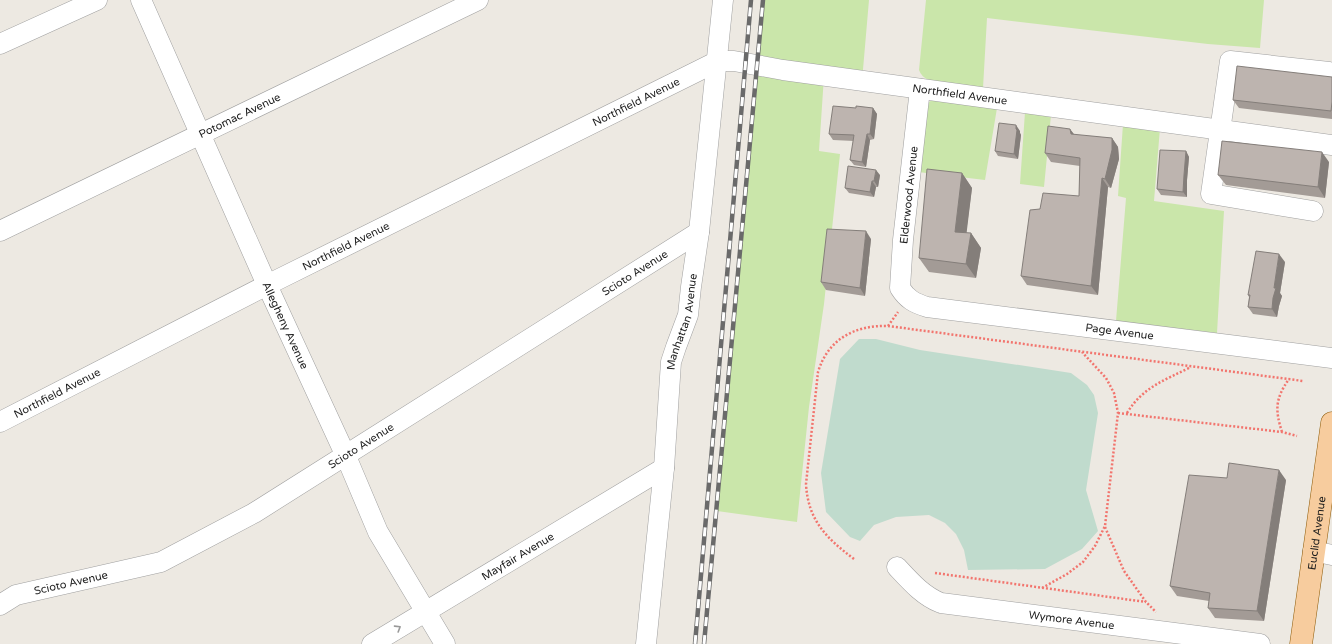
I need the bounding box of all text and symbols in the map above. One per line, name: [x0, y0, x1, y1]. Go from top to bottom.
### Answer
street label: Northfield Avenue: [590, 75, 682, 129]
street label: Northfield Avenue: [912, 81, 1008, 107]
street label: Potomac Avenue: [197, 90, 282, 141]
street label: Elderwood Avenue: [897, 145, 921, 245]
street label: Northfield Avenue: [300, 219, 391, 273]
street label: Scioto Avenue: [599, 247, 670, 298]
street label: Manhattan Avenue: [664, 273, 699, 370]
street label: Allegheny Avenue: [260, 280, 311, 371]
street label: Page Avenue: [1085, 321, 1154, 342]
street label: Northfield Avenue: [11, 365, 102, 420]
street label: Scioto Avenue: [326, 420, 396, 471]
street label: Euclid Avenue: [1305, 495, 1328, 571]
street label: Mayfair Avenue: [479, 529, 556, 583]
street label: Scioto Avenue: [33, 568, 109, 597]
street label: Wymore Avenue: [1028, 608, 1115, 632]
one-way arrow: [394, 625, 401, 632]

